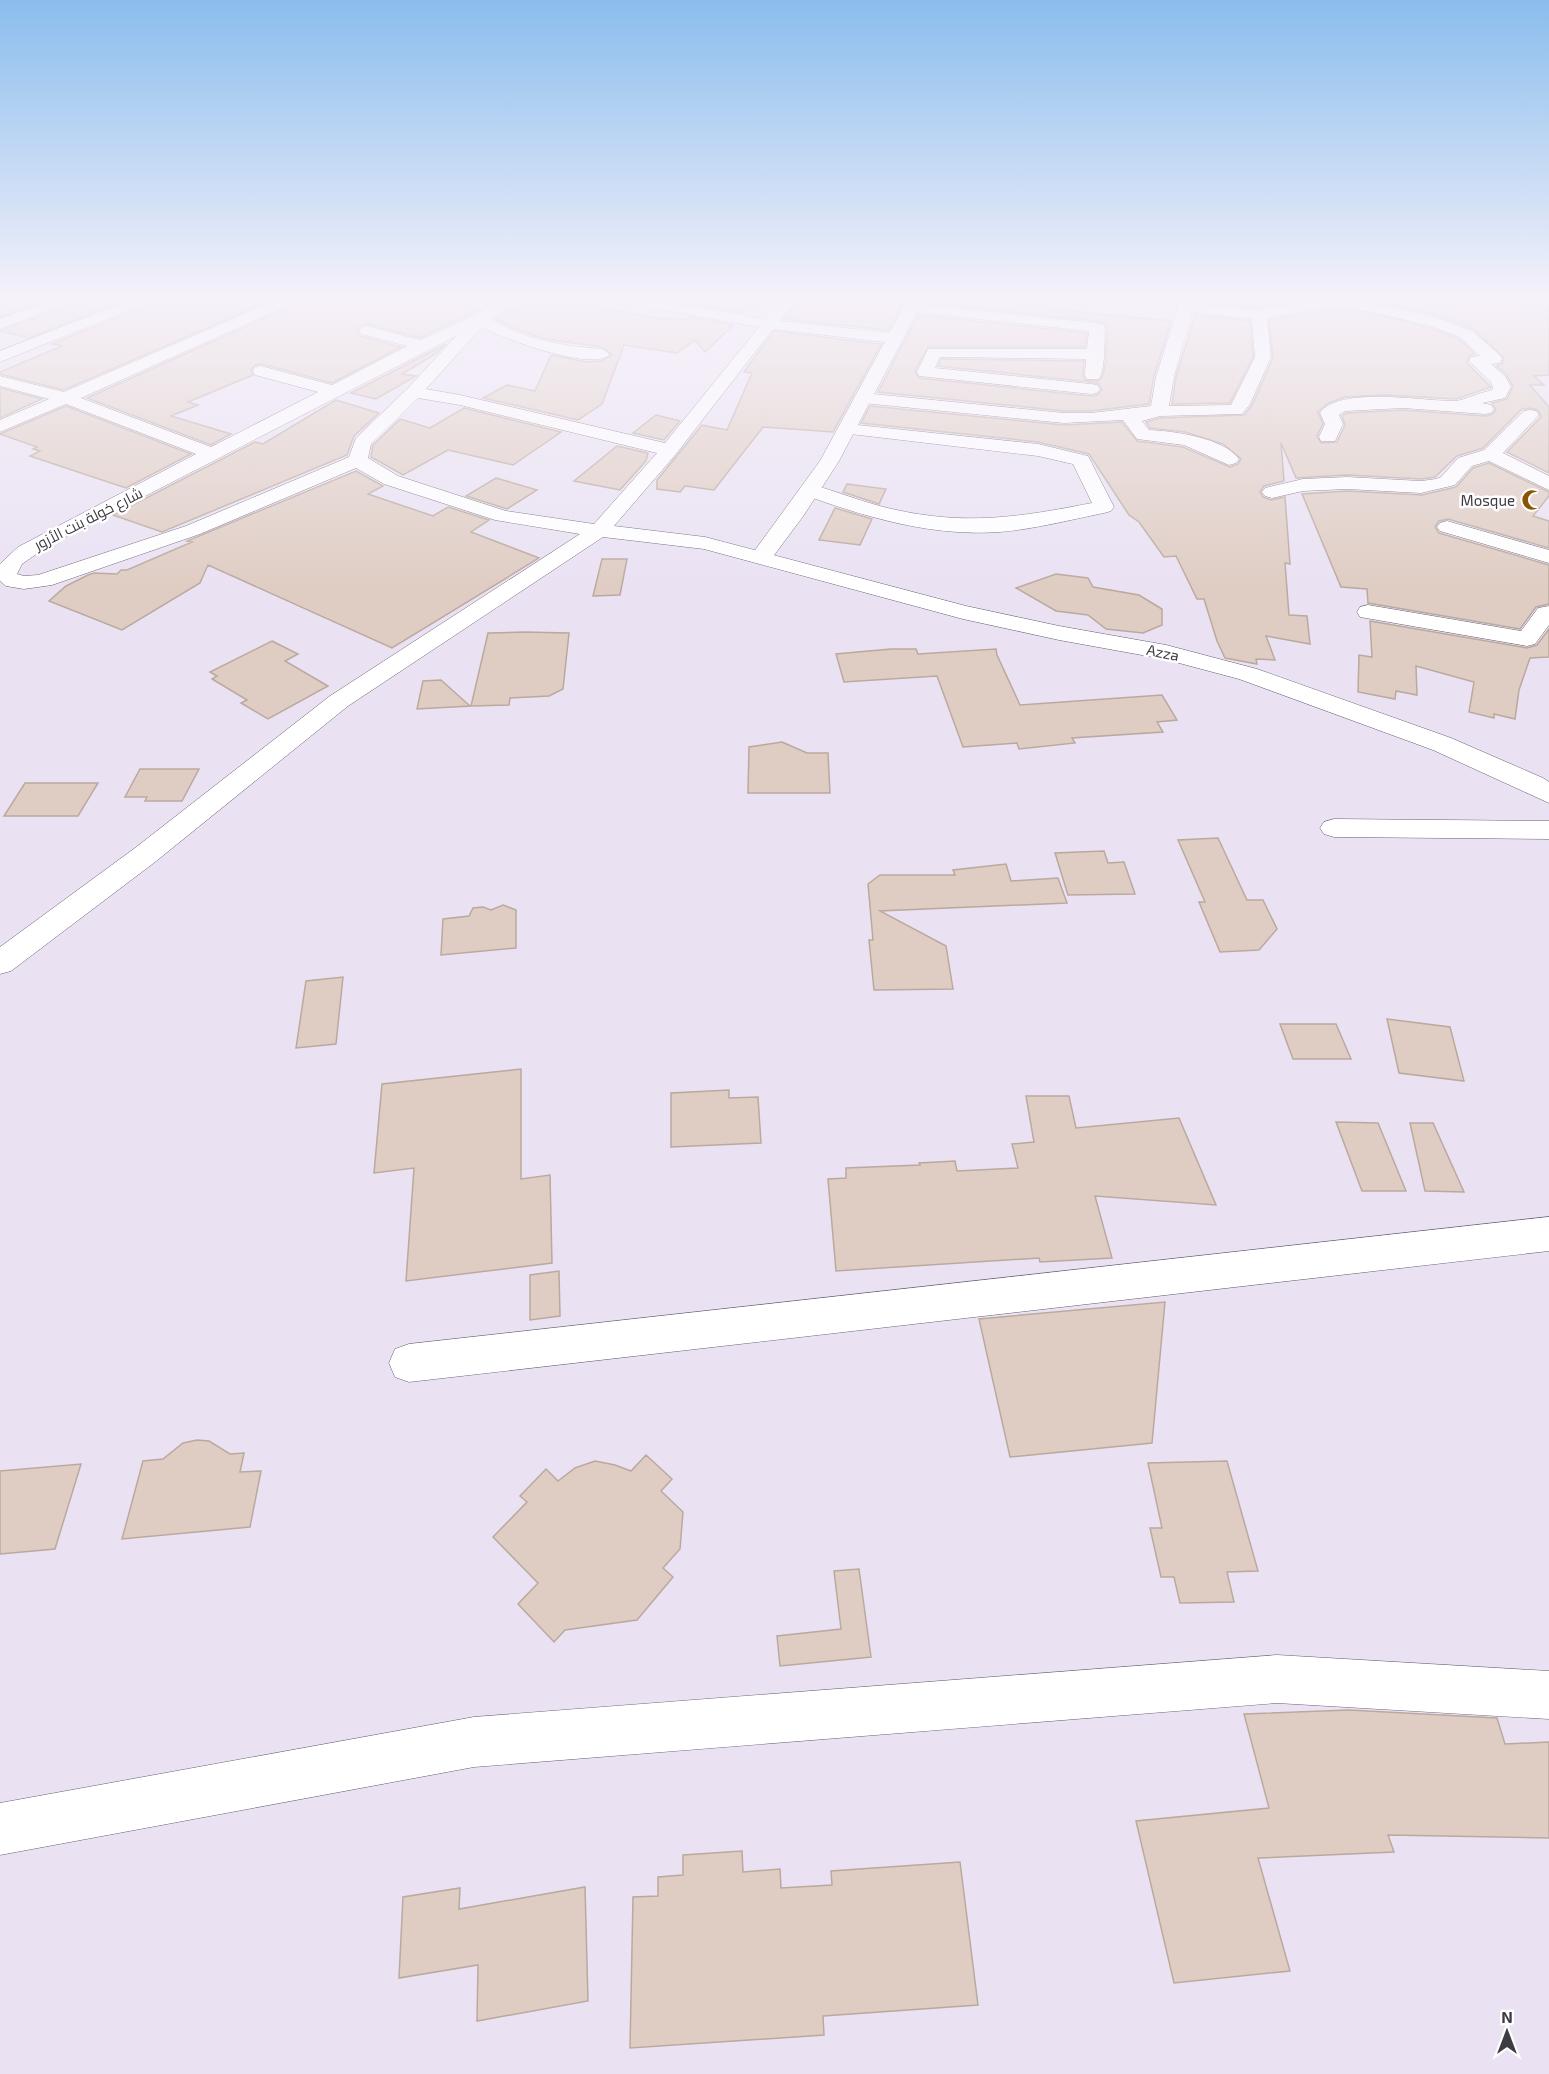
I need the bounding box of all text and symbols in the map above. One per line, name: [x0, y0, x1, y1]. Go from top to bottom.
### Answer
street label: شارع خولة بنت الأزور: [30, 483, 147, 556]
mosque icon: Mosque: [1520, 488, 1544, 512]
place label: Mosque: [1461, 491, 1515, 509]
street label: Azza: [1145, 640, 1181, 664]
north arrow: [1477, 2002, 1537, 2062]
text: N: [1501, 2007, 1513, 2026]

